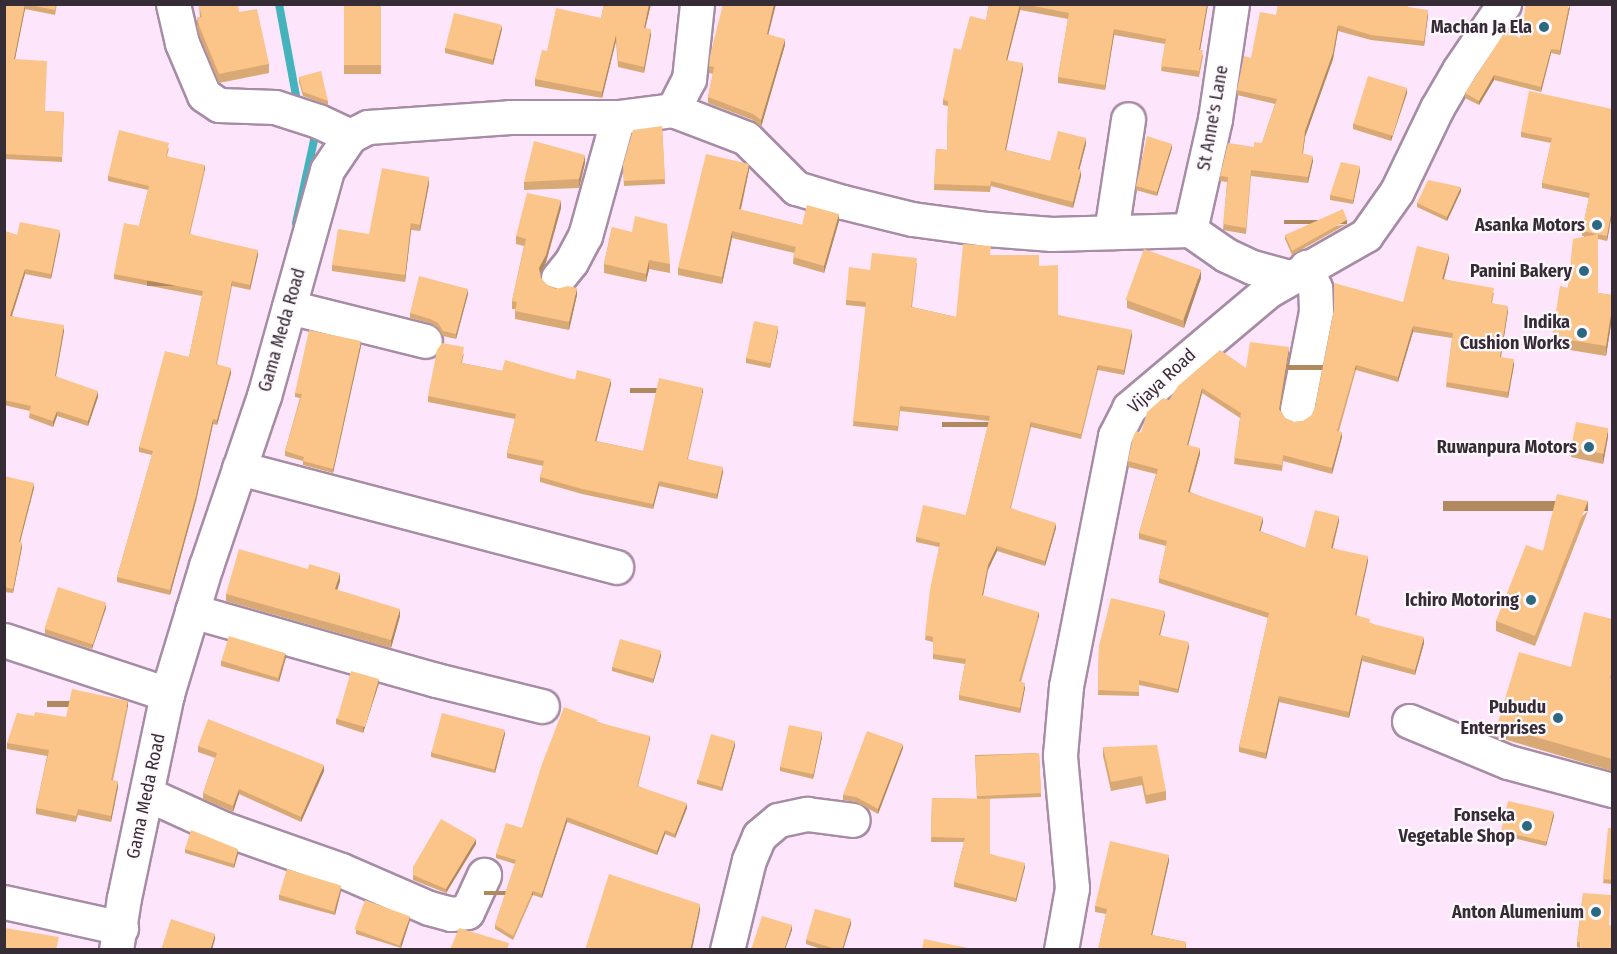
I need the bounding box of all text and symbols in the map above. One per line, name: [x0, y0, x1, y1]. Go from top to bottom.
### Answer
place label: Machan Ja Ela: [1431, 16, 1532, 38]
marker: Machan Ja Ela: [1537, 20, 1551, 34]
street label: St Anne's Lane: [1193, 64, 1233, 172]
place label: Asanka Motors: [1475, 214, 1585, 236]
marker: Asanka Motors: [1590, 218, 1604, 232]
place label: Panini Bakery: [1470, 260, 1572, 282]
marker: Panini Bakery: [1577, 264, 1591, 278]
street label: Gama Meda Road: [254, 266, 310, 394]
place label: Indika Cushion Works: [1460, 312, 1570, 354]
marker: Indika Cushion Works: [1575, 326, 1589, 340]
street label: Vijaya Road: [1124, 344, 1200, 418]
place label: Ruwanpura Motors: [1437, 436, 1577, 458]
marker: Ruwanpura Motors: [1582, 440, 1596, 454]
place label: Ichiro Motoring: [1405, 589, 1519, 611]
marker: Ichiro Motoring: [1524, 593, 1538, 607]
place label: Pubudu Enterprises: [1461, 697, 1546, 740]
marker: Pubudu Enterprises: [1551, 711, 1565, 725]
street label: Gama Meda Road: [122, 731, 170, 861]
place label: Fonseka Vegetable Shop: [1398, 805, 1515, 848]
marker: Fonseka Vegetable Shop: [1520, 819, 1534, 833]
place label: Anton Alumenium: [1452, 901, 1584, 923]
marker: Anton Alumenium: [1589, 905, 1603, 919]

